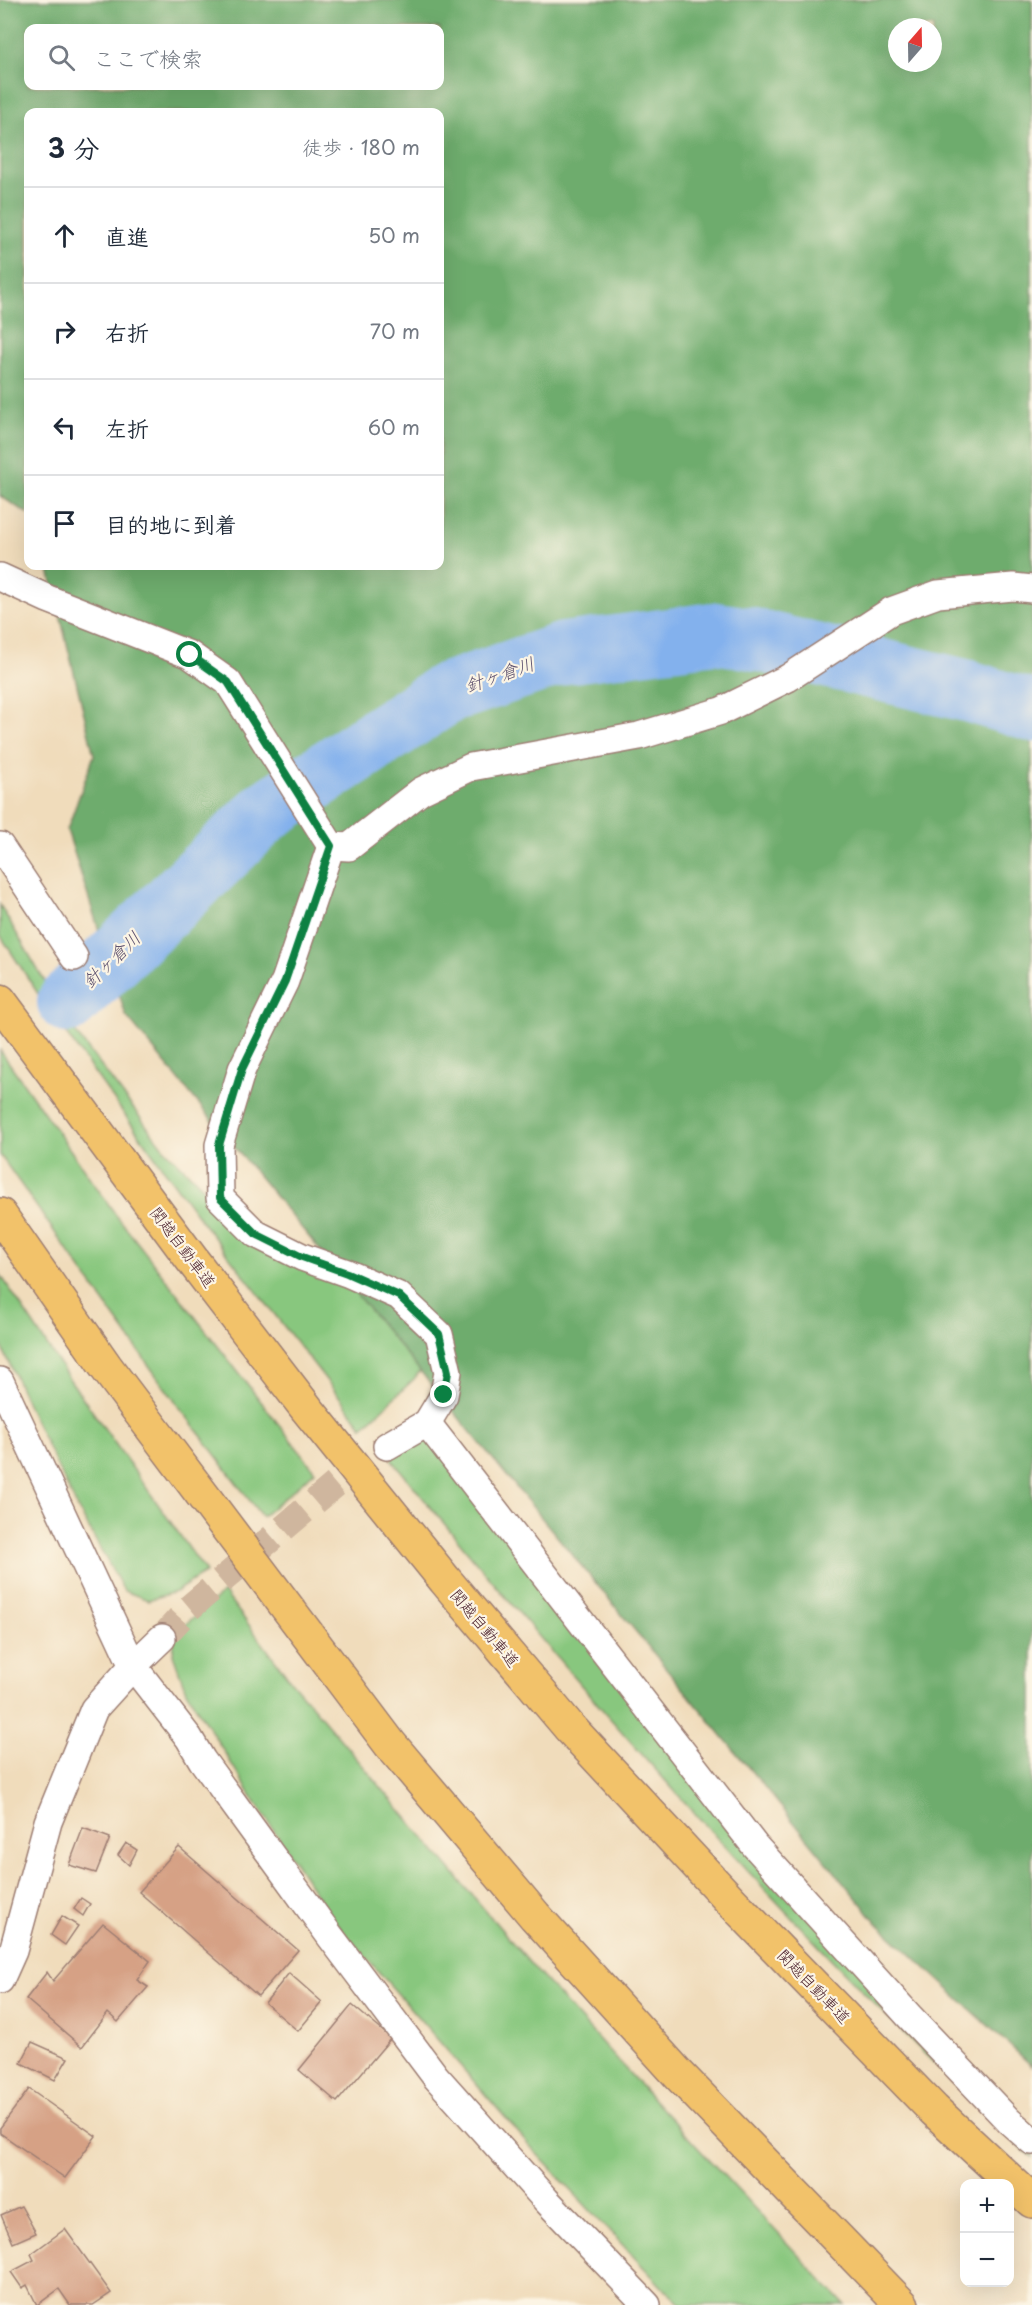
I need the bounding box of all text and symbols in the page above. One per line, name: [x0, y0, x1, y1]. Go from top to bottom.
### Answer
north arrow: [888, 18, 942, 72]
search box: [24, 24, 444, 90]
icon: search: [45, 41, 78, 74]
text: ここで検索: [93, 41, 203, 74]
text: 3 分: [48, 128, 99, 167]
text: 徒歩 · 180 m: [302, 132, 420, 162]
icon: ahead: [48, 219, 81, 252]
text: 直進: [105, 219, 149, 252]
text: 50 m: [368, 220, 420, 250]
icon: right: [48, 315, 81, 348]
text: 右折: [105, 315, 149, 348]
text: 70 m: [370, 316, 420, 346]
icon: left: [48, 411, 81, 444]
text: 左折: [105, 411, 149, 444]
text: 60 m: [368, 412, 420, 442]
icon: arrive: [48, 507, 81, 540]
text: 目的地に到着: [105, 507, 237, 540]
route start: [176, 641, 202, 667]
water label: 針ヶ倉川: [461, 649, 538, 698]
water label: 針ヶ倉川: [76, 924, 146, 994]
street label: 関越自動車道: [145, 1201, 222, 1292]
route end: [430, 1381, 456, 1407]
street label: 関越自動車道: [446, 1583, 526, 1672]
street label: 関越自動車道: [773, 1942, 857, 2028]
map controls: [960, 2179, 1014, 2287]
button: +: [960, 2179, 1014, 2233]
button: −: [960, 2233, 1014, 2287]

